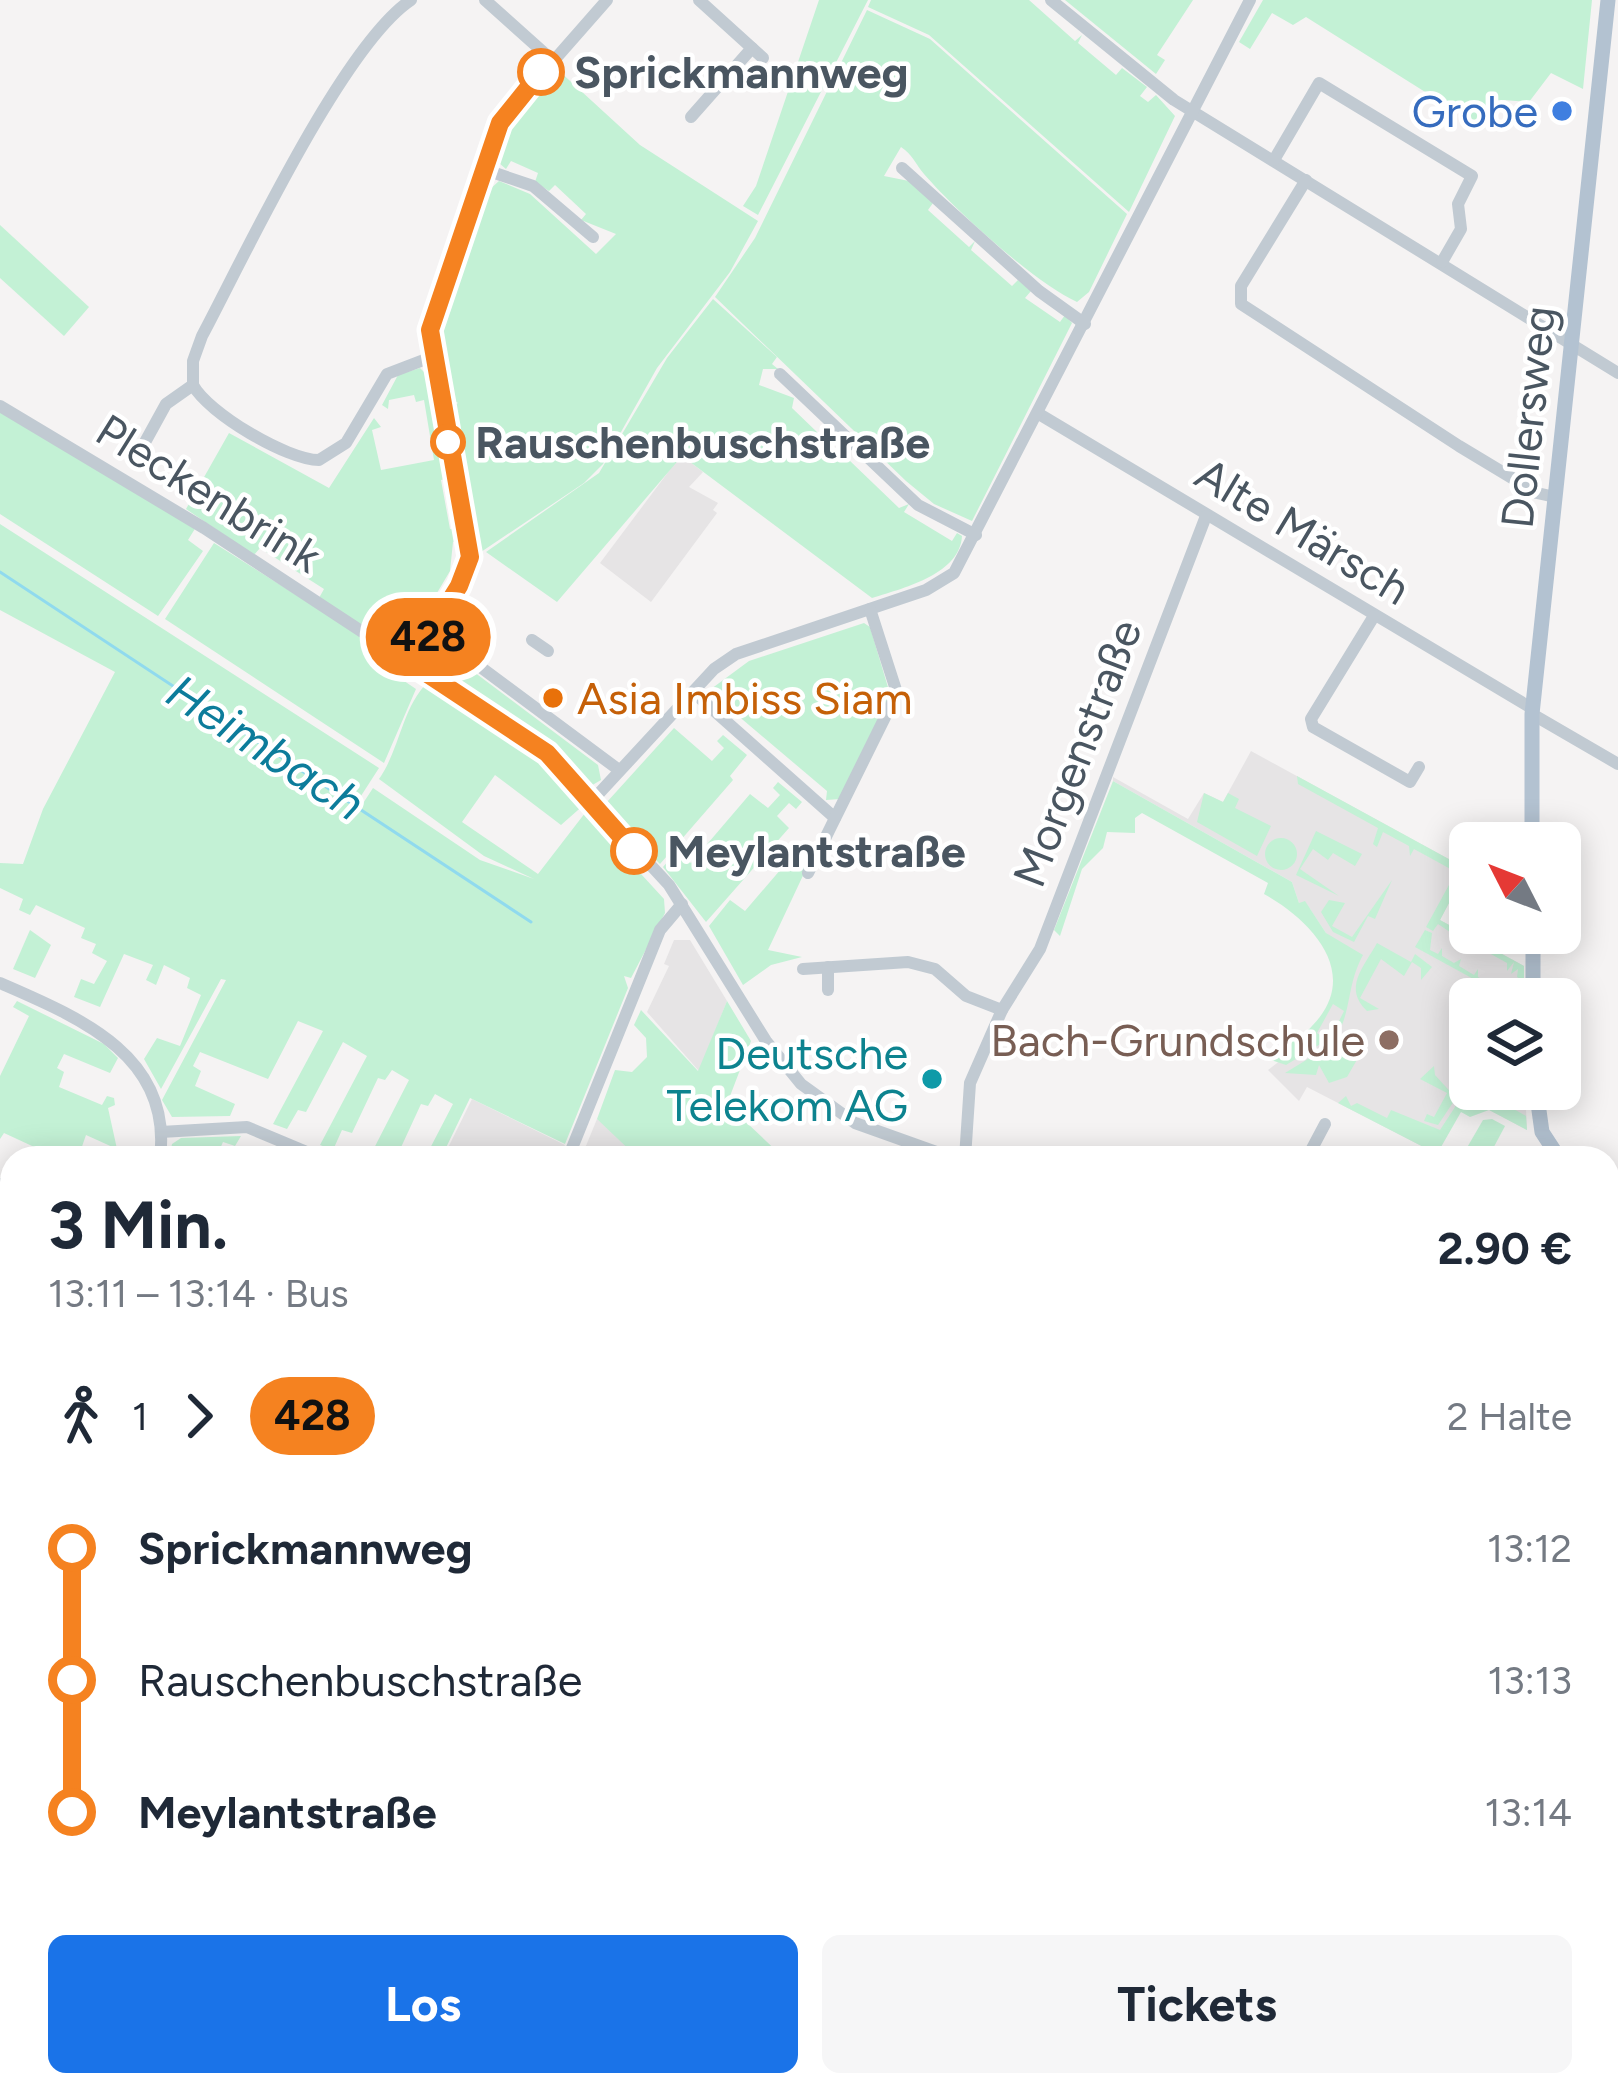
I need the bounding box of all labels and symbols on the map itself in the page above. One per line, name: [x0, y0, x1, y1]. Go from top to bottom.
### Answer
place label: Sprickmannweg: [574, 45, 909, 99]
marker: Sprickmannweg: [519, 50, 563, 94]
place label: Grobe: [1412, 84, 1538, 138]
marker: Grobe: [1549, 98, 1575, 124]
street label: Dollersweg: [1489, 303, 1567, 531]
street label: Pleckenbrink: [87, 403, 332, 584]
place label: Rauschenbuschstraße: [475, 415, 930, 469]
marker: Rauschenbuschstraße: [432, 426, 464, 458]
street label: Alte Märsch: [1186, 446, 1420, 616]
line badge: 428: [359, 598, 497, 676]
street label: Morgenstraße: [1001, 612, 1153, 894]
water label: Heimbach: [156, 662, 376, 832]
place label: Asia Imbiss Siam: [577, 671, 913, 725]
marker: Asia Imbiss Siam: [540, 685, 566, 711]
north arrow: [1449, 822, 1581, 954]
place label: Meylantstraße: [667, 824, 966, 878]
marker: Meylantstraße: [612, 829, 656, 873]
place label: Bach-Grundschule: [990, 1013, 1365, 1067]
place label: Deutsche Telekom AG: [667, 1026, 908, 1132]
marker: Bach-Grundschule: [1376, 1027, 1402, 1053]
marker: Deutsche Telekom AG: [919, 1066, 945, 1092]

